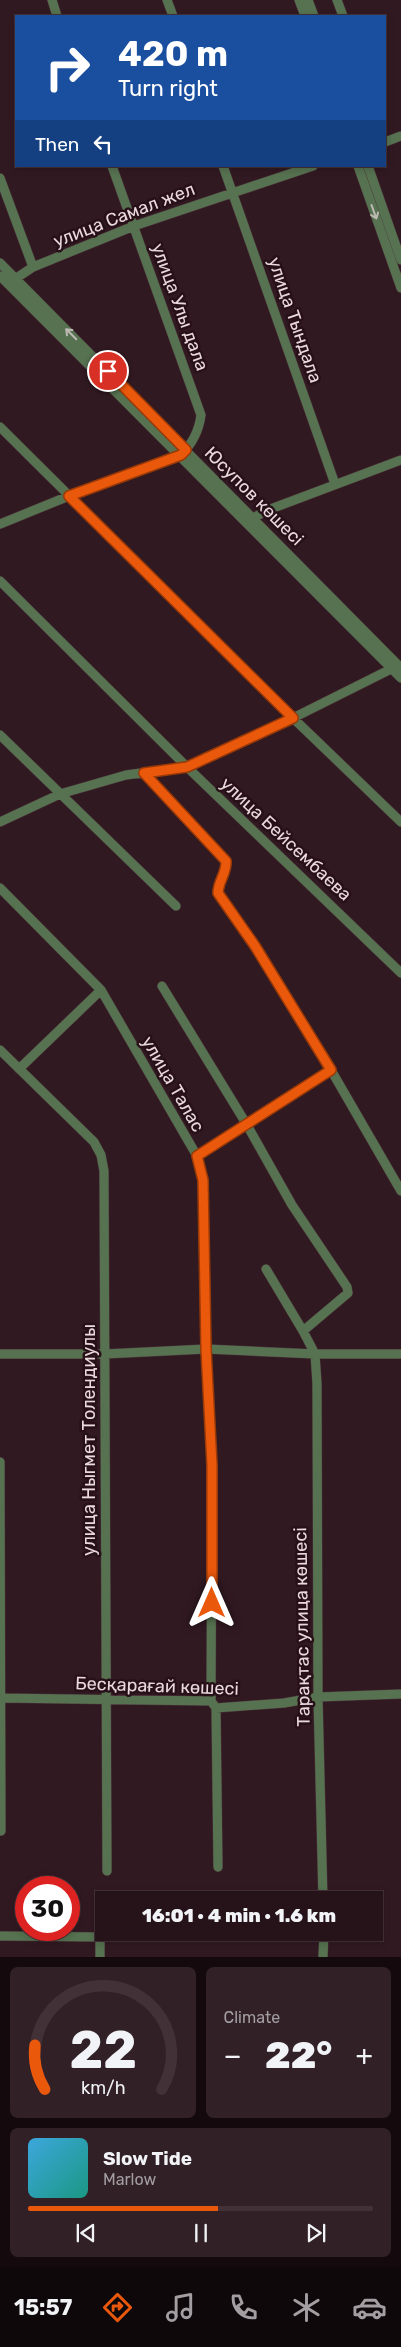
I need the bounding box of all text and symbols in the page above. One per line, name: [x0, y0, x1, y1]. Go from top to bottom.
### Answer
text: 420 m: [118, 33, 228, 75]
icon: right: [35, 35, 100, 100]
text: Turn right: [118, 75, 218, 102]
icon: left: [89, 130, 117, 158]
text: Then: [35, 133, 79, 156]
street label: улица Самал жел: [50, 178, 198, 252]
one-way arrow: [370, 204, 379, 219]
street label: улица Улы дала: [147, 240, 213, 374]
street label: улица Тындала: [263, 254, 327, 386]
one-way arrow: [65, 328, 77, 341]
pin: [87, 350, 129, 392]
icon: arrive: [94, 357, 122, 385]
street label: Юсупов көшесі: [200, 442, 308, 550]
street label: улица Бейсембаева: [216, 772, 356, 906]
street label: улица Талас: [137, 1032, 209, 1136]
street label: улица Ныгмет Толендиулы: [78, 1324, 100, 1556]
street label: Тарақтас улица көшесі: [289, 1527, 315, 1727]
position arrow: [185, 1576, 237, 1628]
street label: Бесқарағай көшесі: [75, 1672, 239, 1700]
speed limit sign: 30: [15, 1876, 80, 1941]
text: 16:01 · 4 min · 1.6 km: [142, 1904, 336, 1927]
text: Climate: [224, 2008, 280, 2027]
text: 22: [69, 2019, 137, 2081]
text: 22°: [265, 2032, 332, 2078]
text: −: [224, 2039, 242, 2072]
text: +: [356, 2039, 373, 2072]
text: km/h: [80, 2077, 125, 2098]
text: Slow Tide: [103, 2147, 192, 2170]
text: Marlow: [103, 2170, 156, 2189]
icon: previous: [72, 2219, 100, 2247]
icon: pause: [187, 2219, 215, 2247]
icon: next: [302, 2219, 330, 2247]
icon: directions: [100, 2290, 135, 2325]
icon: music: [163, 2290, 198, 2325]
icon: phone: [226, 2290, 261, 2325]
icon: climate: [289, 2290, 324, 2325]
icon: car: [352, 2290, 387, 2325]
text: 15:57: [14, 2294, 72, 2321]

